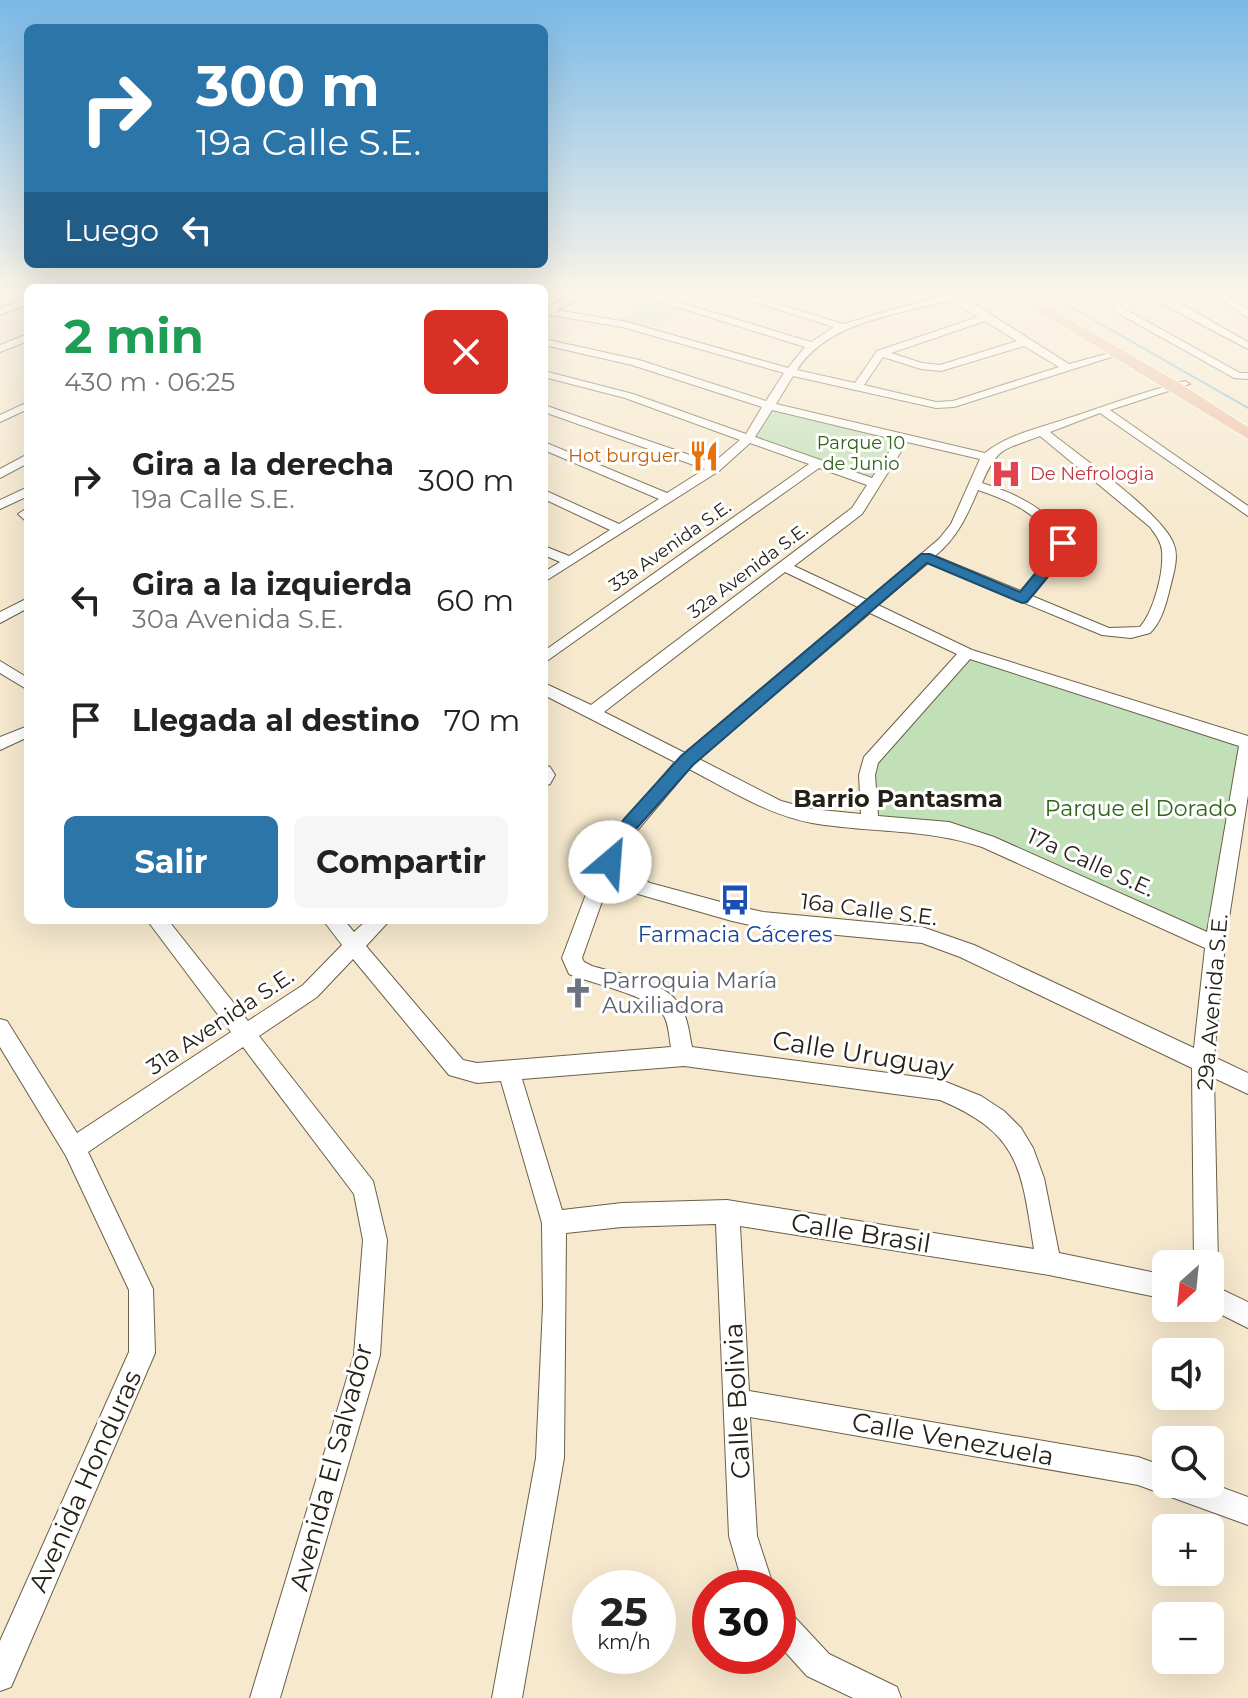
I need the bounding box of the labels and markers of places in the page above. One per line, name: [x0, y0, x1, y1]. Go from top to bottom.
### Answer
restaurant icon: Hot burguer: [687, 439, 721, 473]
place label: Hot burguer: [568, 445, 680, 467]
hospital icon: De Nefrologia: [989, 457, 1023, 491]
place label: De Nefrologia: [1030, 463, 1154, 485]
pin: [1029, 509, 1097, 577]
bus stop icon: Farmacia Cáceres: [718, 883, 752, 917]
place label: Farmacia Cáceres: [638, 921, 833, 948]
place label: Parroquia María Auxiliadora: [602, 967, 777, 1019]
church icon: Parroquia María Auxiliadora: [561, 976, 595, 1010]

